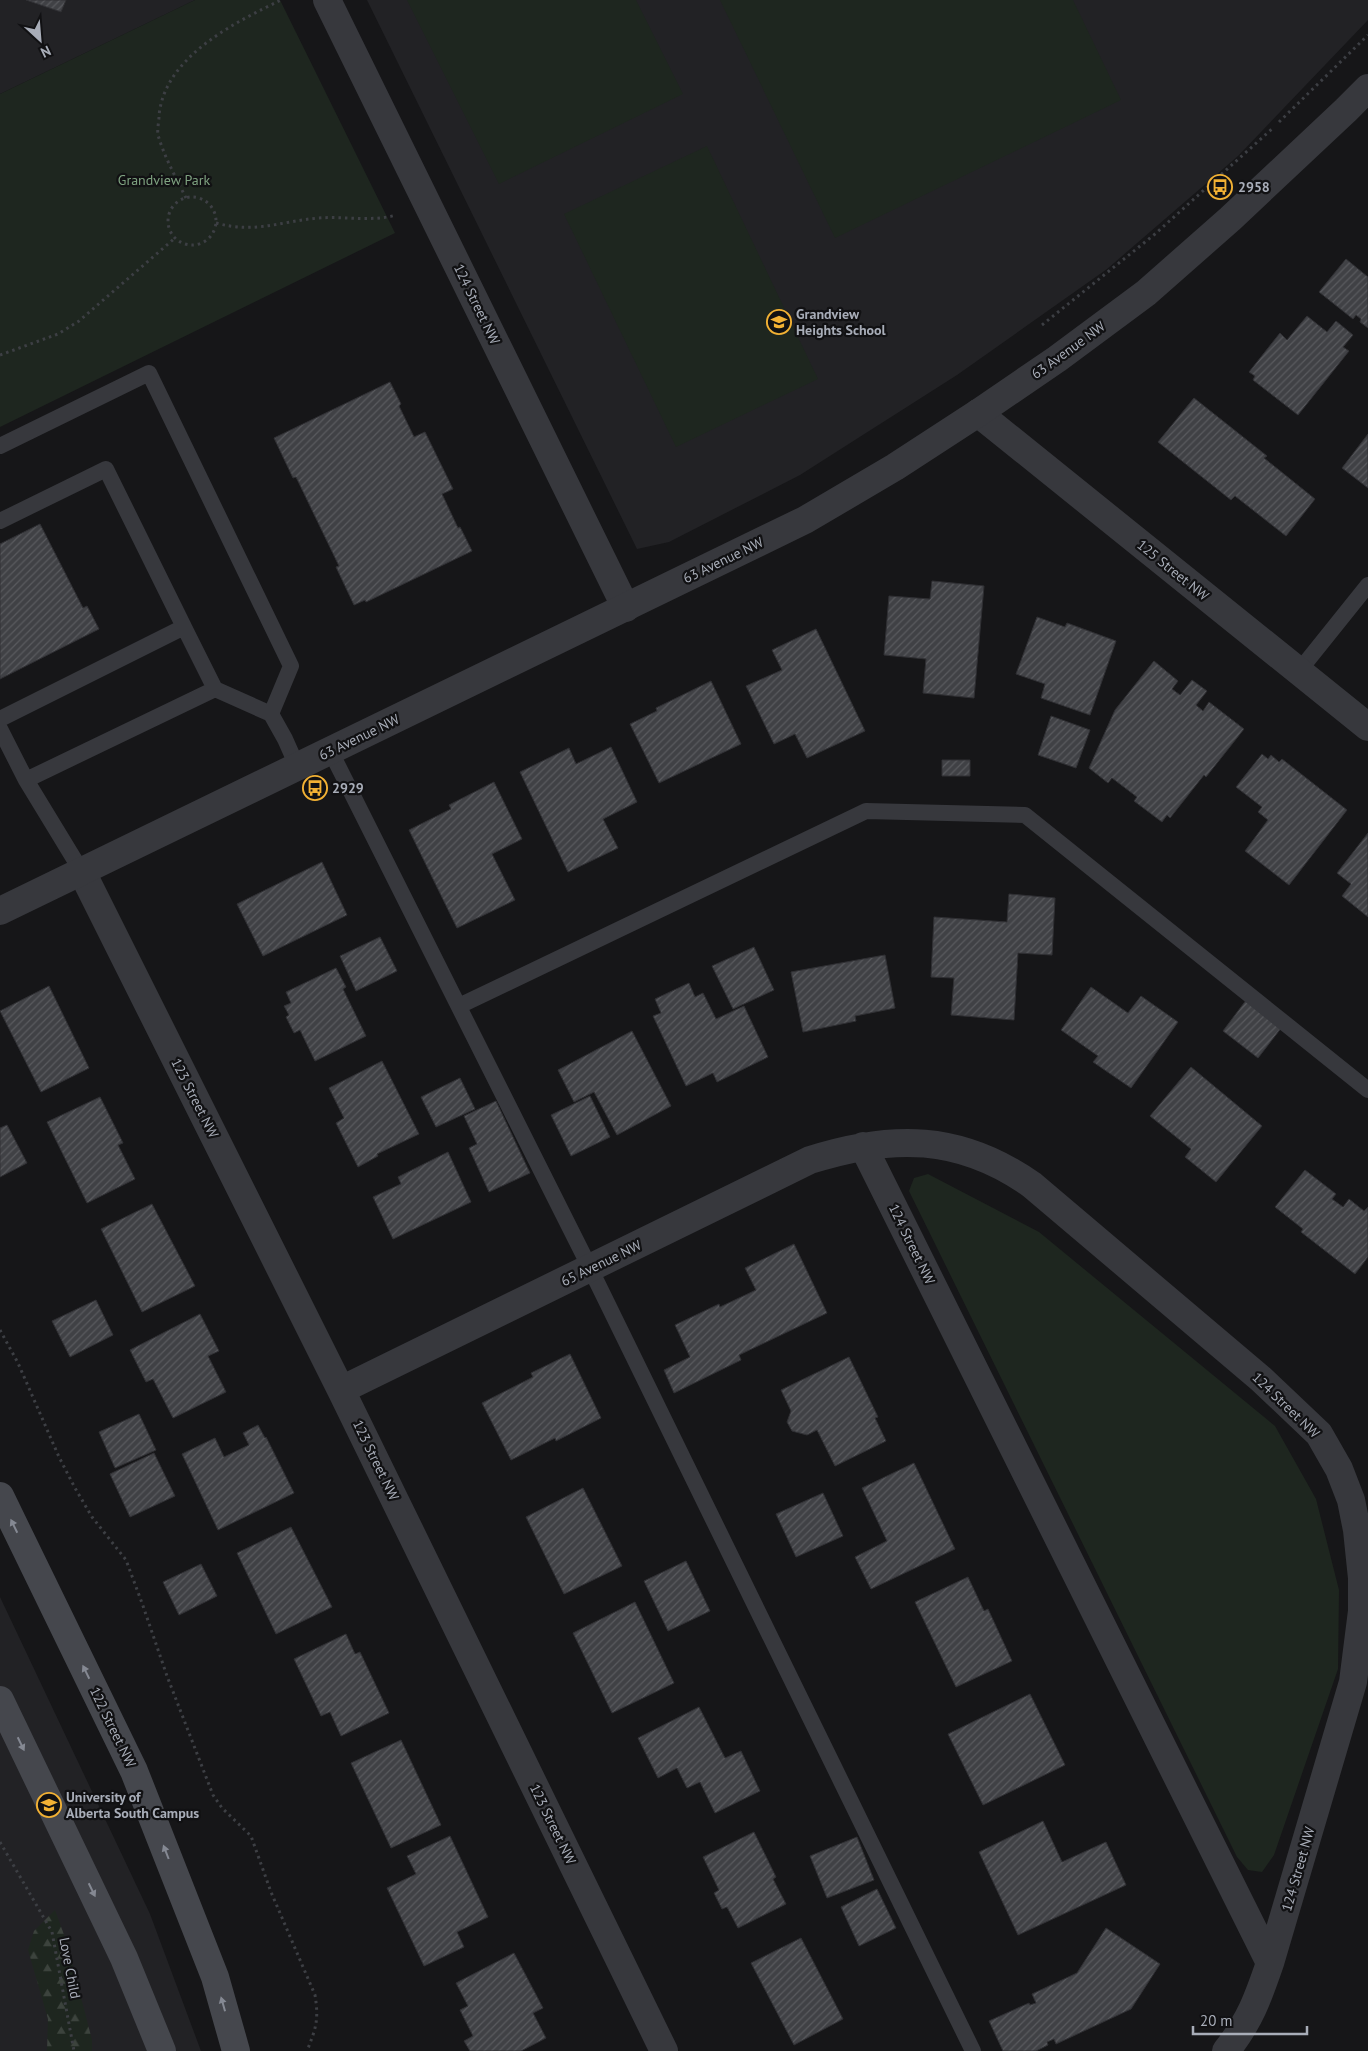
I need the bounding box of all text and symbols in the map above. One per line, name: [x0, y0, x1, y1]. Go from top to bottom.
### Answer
north arrow: [15, 15, 65, 65]
text: N: [38, 42, 54, 62]
park label: Grandview Park: [118, 171, 210, 189]
bus stop icon: 2958: [1207, 174, 1233, 200]
place label: 2958: [1238, 178, 1270, 196]
street label: 124 Street NW: [450, 261, 504, 347]
place label: Grandview Heights School: [796, 305, 887, 339]
school or university icon: Grandview Heights School: [766, 309, 792, 335]
street label: 63 Avenue NW: [1028, 317, 1109, 383]
street label: 63 Avenue NW: [680, 533, 766, 587]
street label: 125 Street NW: [1133, 536, 1213, 605]
street label: 63 Avenue NW: [316, 710, 402, 764]
bus stop icon: 2929: [302, 775, 328, 801]
place label: 2929: [332, 779, 364, 797]
street label: 123 Street NW: [167, 1055, 223, 1141]
street label: 124 Street NW: [885, 1201, 939, 1287]
street label: 65 Avenue NW: [558, 1236, 644, 1290]
street label: 124 Street NW: [1248, 1368, 1324, 1442]
street label: 123 Street NW: [349, 1417, 403, 1503]
one-way arrow: [10, 1519, 18, 1533]
one-way arrow: [82, 1665, 90, 1679]
street label: 122 Street NW: [86, 1684, 140, 1770]
one-way arrow: [18, 1737, 26, 1751]
street label: 123 Street NW: [526, 1781, 580, 1867]
place label: University of Alberta South Campus: [66, 1788, 199, 1822]
school or university icon: University of Alberta South Campus: [36, 1792, 62, 1818]
street label: 124 Street NW: [1277, 1824, 1319, 1913]
one-way arrow: [162, 1844, 170, 1859]
one-way arrow: [88, 1883, 96, 1897]
street label: Love Child: [55, 1936, 85, 2000]
one-way arrow: [219, 1997, 227, 2012]
scale bar: [1193, 2004, 1307, 2036]
text: 20 m: [1200, 2011, 1233, 2030]

